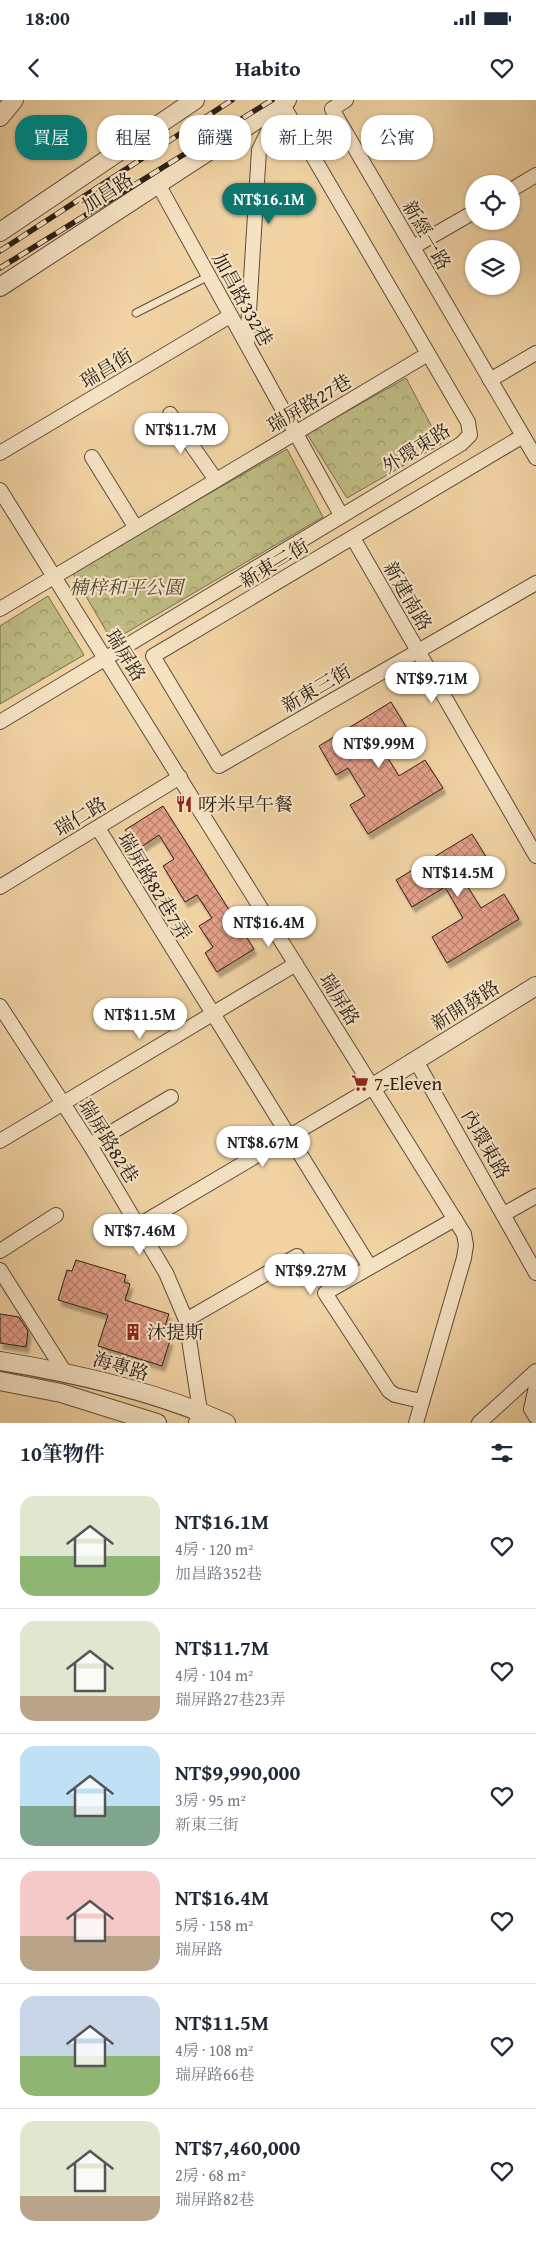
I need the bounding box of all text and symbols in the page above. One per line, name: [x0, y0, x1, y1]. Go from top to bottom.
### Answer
text: 18:00: [25, 4, 70, 32]
text: Habito: [235, 52, 301, 84]
icon: back: [20, 54, 48, 82]
icon: heart: [488, 54, 516, 82]
chip: 買屋: [15, 115, 87, 160]
chip: 租屋: [97, 115, 169, 160]
chip: 篩選: [179, 115, 251, 160]
chip: 新上架: [261, 115, 351, 160]
chip: 公寓: [361, 115, 433, 160]
street label: 加昌路: [75, 165, 139, 219]
map controls: [465, 175, 520, 295]
button: locate: [465, 175, 520, 230]
pin: NT$16.1M: [217, 182, 321, 225]
text: NT$16.1M: [233, 187, 305, 211]
street label: 新經一路: [396, 195, 458, 275]
button: layers: [465, 240, 520, 295]
street label: 加昌路332巷: [206, 247, 280, 351]
street label: 瑞昌街: [74, 341, 138, 395]
street label: 瑞屏路27巷: [261, 367, 357, 439]
pin: NT$11.7M: [129, 412, 233, 455]
street label: 外環東路: [376, 416, 456, 480]
text: NT$11.7M: [145, 417, 217, 441]
street label: 新東二街: [234, 531, 314, 595]
street label: 新建南路: [377, 556, 439, 636]
park label: 楠梓和平公園: [69, 573, 186, 601]
street label: 瑞屏路: [99, 623, 153, 687]
street label: 新東三街: [276, 657, 356, 719]
pin: NT$9.71M: [380, 662, 484, 704]
text: NT$9.71M: [396, 666, 468, 690]
pin: NT$9.99M: [327, 726, 431, 769]
text: NT$9.99M: [343, 731, 415, 755]
street label: 瑞仁路: [48, 789, 112, 843]
place label: 呀米早午餐: [198, 790, 293, 818]
restaurant icon: 呀米早午餐: [174, 794, 194, 814]
street label: 瑞屏路82巷7弄: [111, 826, 199, 946]
pin: NT$14.5M: [406, 856, 510, 898]
text: NT$14.5M: [422, 860, 494, 884]
pin: NT$16.4M: [217, 906, 321, 948]
text: NT$16.4M: [233, 910, 305, 934]
street label: 瑞屏路: [313, 967, 367, 1031]
street label: 新開發路: [425, 973, 505, 1037]
pin: NT$11.5M: [88, 998, 192, 1040]
text: NT$11.5M: [104, 1002, 176, 1026]
place label: 7-Eleven: [374, 1069, 442, 1097]
supermarket icon: 7-Eleven: [350, 1073, 370, 1093]
street label: 瑞屏路82巷: [72, 1094, 146, 1188]
street label: 內環東路: [455, 1104, 517, 1184]
pin: NT$8.67M: [211, 1126, 315, 1168]
text: NT$8.67M: [227, 1130, 299, 1154]
pin: NT$7.46M: [88, 1214, 192, 1256]
text: NT$7.46M: [104, 1218, 176, 1242]
pin: NT$9.27M: [259, 1254, 363, 1296]
text: NT$9.27M: [275, 1258, 347, 1282]
place label: 沐提斯: [147, 1318, 204, 1346]
building icon: 沐提斯: [123, 1322, 143, 1342]
street label: 海專路: [90, 1345, 152, 1387]
text: 10筆物件: [20, 1438, 105, 1469]
icon: filters: [488, 1439, 516, 1467]
text: NT$16.1M: [175, 1506, 269, 1537]
icon: home: [60, 1516, 120, 1576]
icon: heart: [488, 1532, 516, 1560]
text: 4房 · 120 m²: [175, 1537, 254, 1561]
text: 加昌路352巷: [175, 1561, 262, 1585]
text: NT$11.7M: [175, 1632, 269, 1663]
icon: home: [60, 1641, 120, 1701]
icon: heart: [488, 1657, 516, 1685]
text: 4房 · 104 m²: [175, 1663, 254, 1687]
text: 瑞屏路27巷23弄: [175, 1687, 286, 1711]
text: NT$9,990,000: [175, 1757, 300, 1788]
icon: home: [60, 1766, 120, 1826]
icon: heart: [488, 1782, 516, 1810]
text: 3房 · 95 m²: [175, 1788, 246, 1812]
text: 新東三街: [175, 1812, 239, 1836]
text: NT$16.4M: [175, 1882, 269, 1913]
icon: home: [60, 1891, 120, 1951]
icon: heart: [488, 1907, 516, 1935]
text: 5房 · 158 m²: [175, 1913, 254, 1937]
text: 瑞屏路: [175, 1937, 223, 1961]
text: NT$11.5M: [175, 2007, 269, 2038]
icon: home: [60, 2016, 120, 2076]
icon: heart: [488, 2032, 516, 2060]
text: 4房 · 108 m²: [175, 2038, 254, 2062]
text: 瑞屏路66巷: [175, 2062, 254, 2086]
text: NT$7,460,000: [175, 2132, 300, 2163]
icon: home: [60, 2141, 120, 2201]
icon: heart: [488, 2157, 516, 2185]
text: 2房 · 68 m²: [175, 2163, 246, 2187]
text: 瑞屏路82巷: [175, 2187, 254, 2211]

